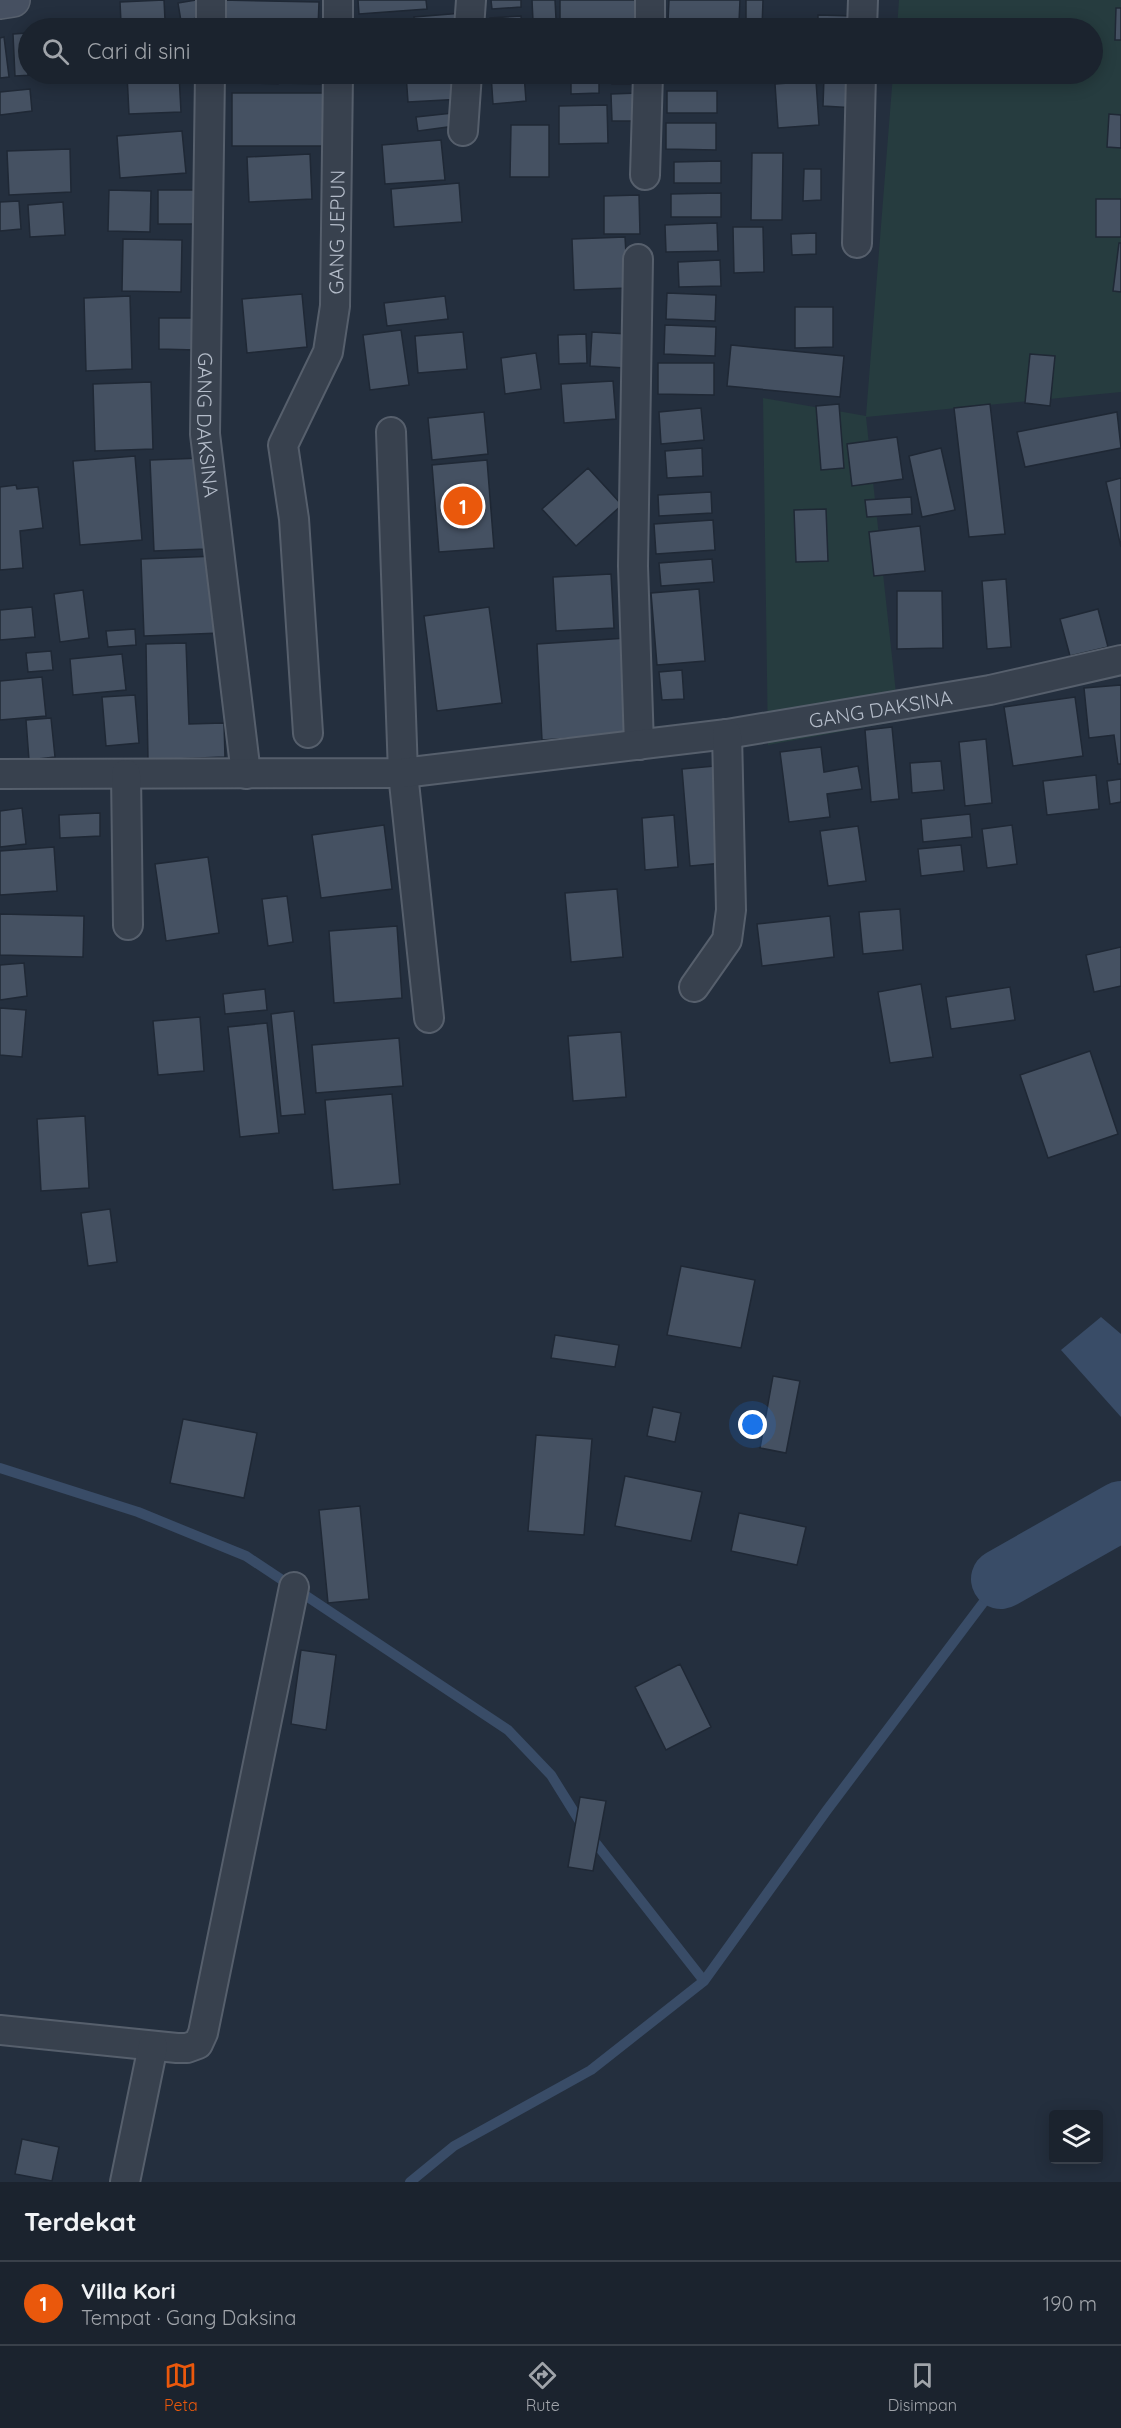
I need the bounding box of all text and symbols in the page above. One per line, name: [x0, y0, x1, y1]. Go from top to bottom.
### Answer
search box: [18, 18, 1103, 84]
icon: search: [39, 35, 72, 68]
text: Cari di sini: [87, 37, 190, 65]
street label: GANG JEPUN: [323, 170, 349, 294]
street label: GANG DAKSINA: [192, 352, 225, 499]
pin: 1: [444, 484, 482, 528]
street label: GANG DAKSINA: [807, 684, 954, 733]
your location: [738, 1410, 767, 1439]
map controls: [1049, 2110, 1103, 2164]
button: layers: [1049, 2110, 1103, 2164]
text: Terdekat: [24, 2205, 137, 2238]
text: Villa Kori: [81, 2277, 175, 2305]
text: 1: [40, 2291, 47, 2316]
text: 190 m: [1043, 2291, 1097, 2316]
text: Tempat · Gang Daksina: [81, 2305, 296, 2330]
tab: Peta: [164, 2359, 198, 2415]
tab: Rute: [526, 2359, 560, 2415]
tab: Disimpan: [888, 2359, 957, 2415]

